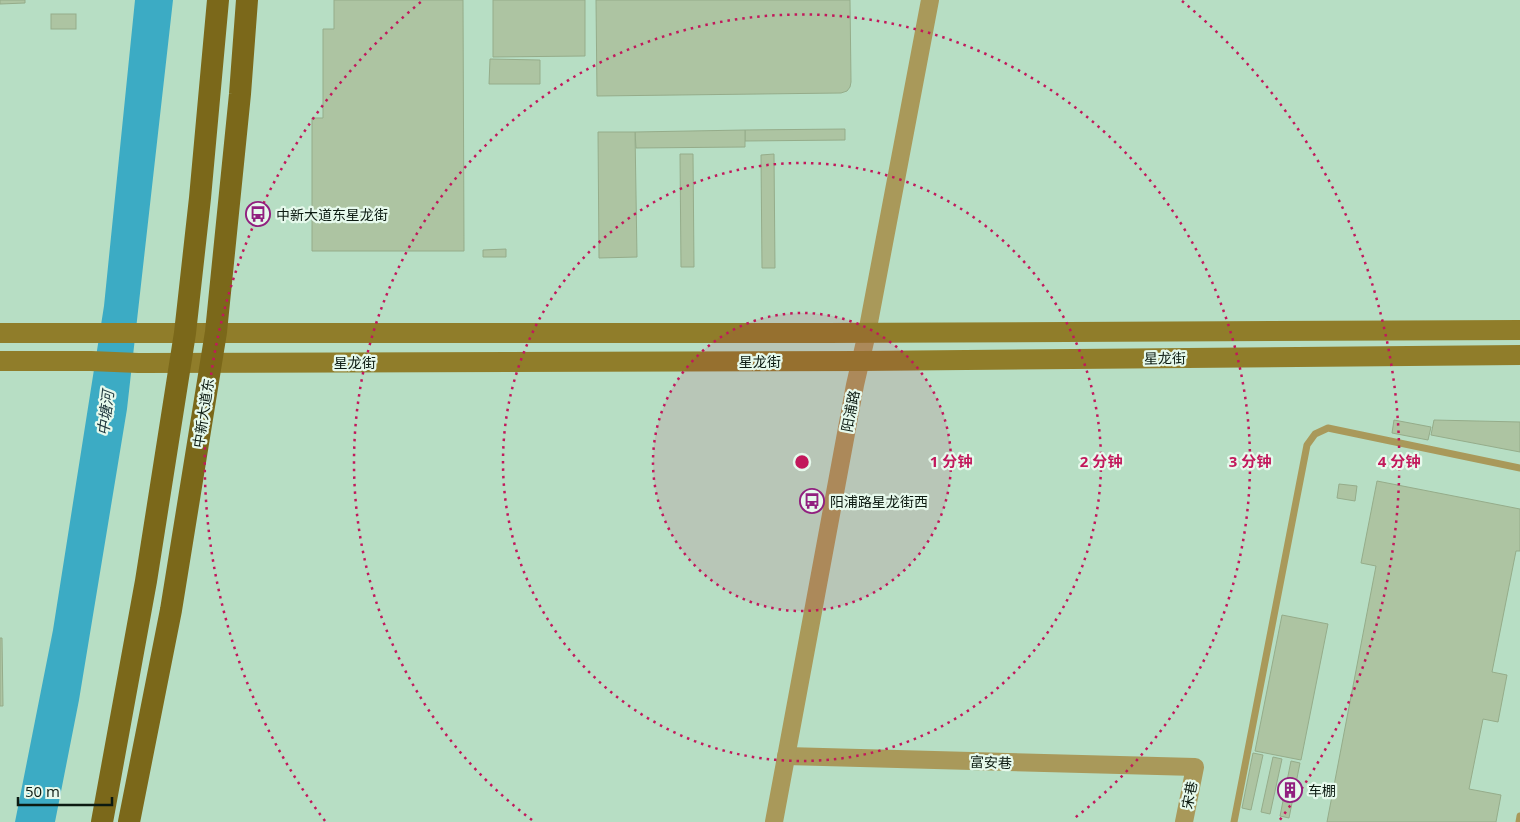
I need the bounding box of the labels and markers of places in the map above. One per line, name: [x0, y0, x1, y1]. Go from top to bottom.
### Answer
bus stop icon: 中新大道东星龙街: [245, 201, 271, 227]
place label: 中新大道东星龙街: [276, 205, 388, 224]
centre of rings: [793, 453, 811, 471]
bus stop icon: 阳浦路星龙街西: [799, 488, 825, 514]
place label: 阳浦路星龙街西: [830, 492, 928, 511]
building icon: 车棚: [1277, 777, 1303, 803]
place label: 车棚: [1308, 781, 1336, 800]

